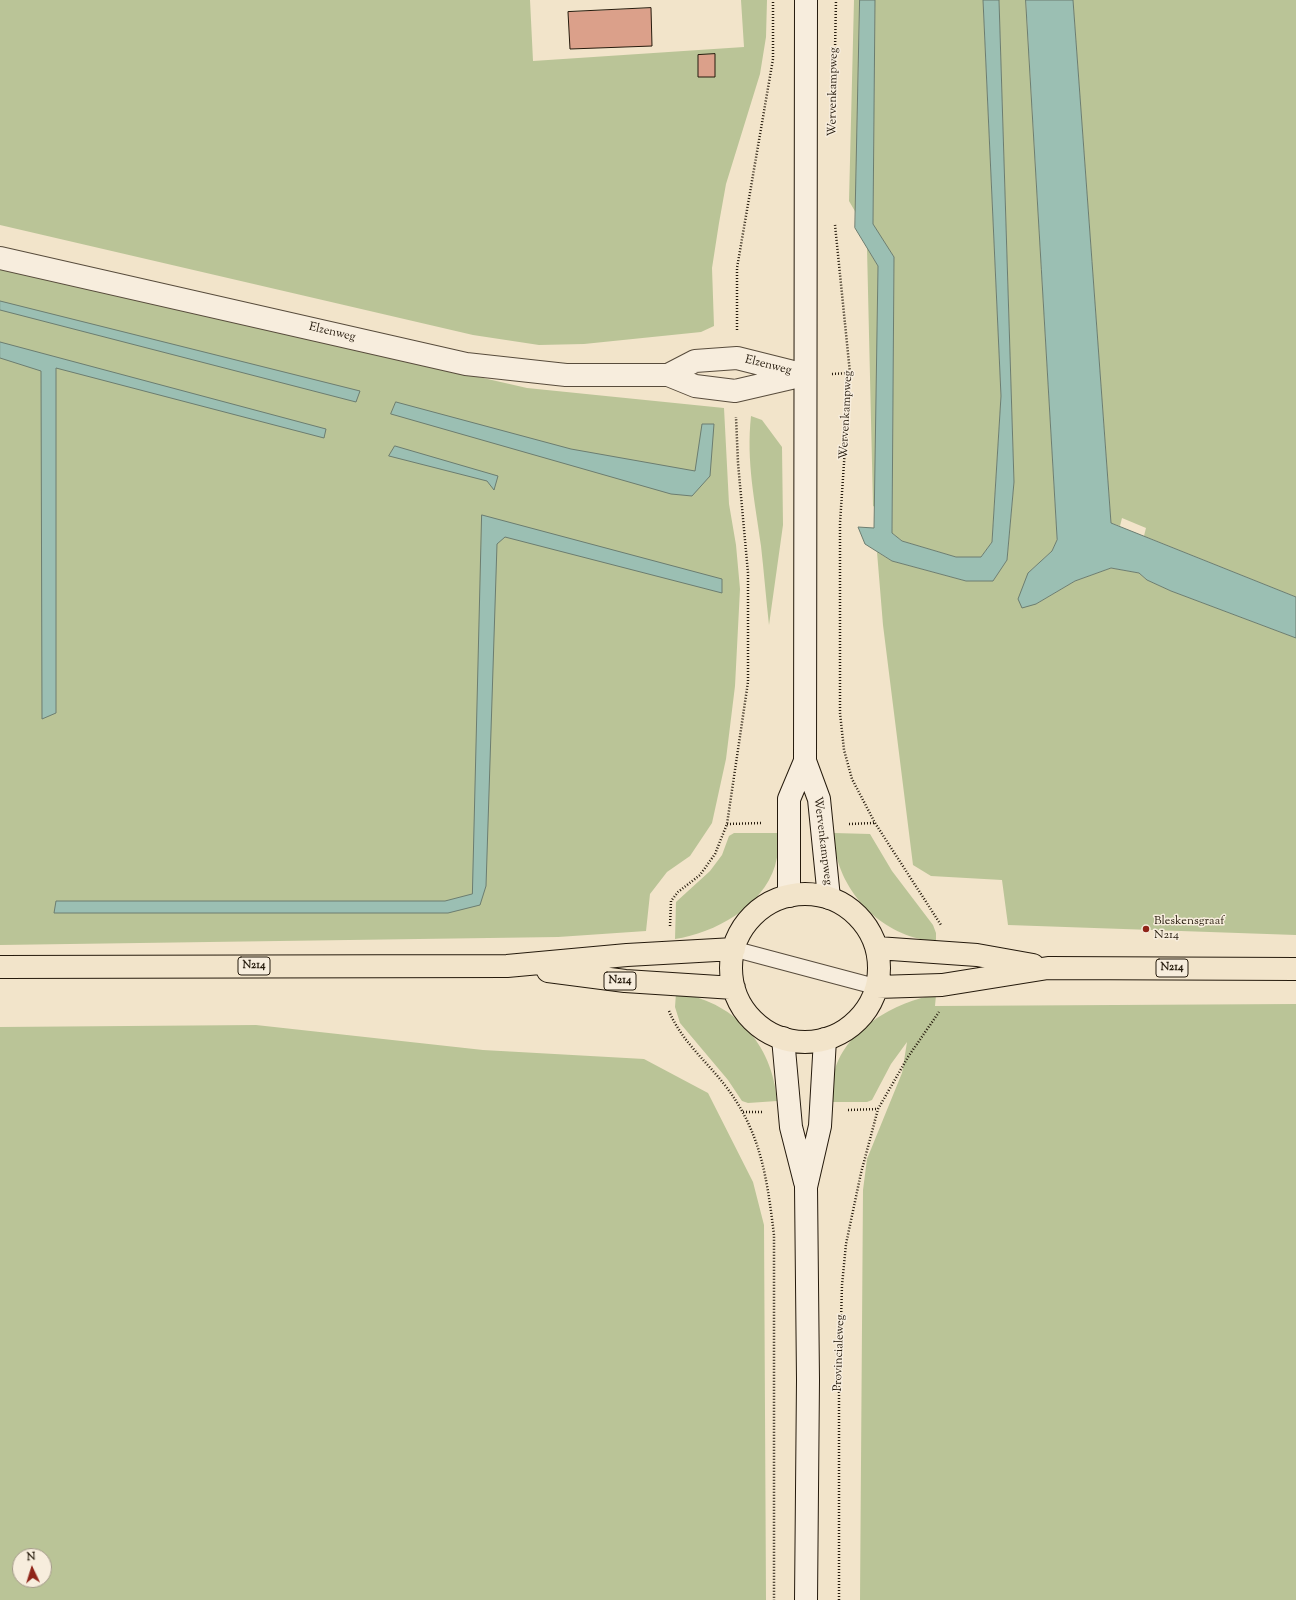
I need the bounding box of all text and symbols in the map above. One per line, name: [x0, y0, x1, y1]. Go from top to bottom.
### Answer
street label: Wervenkampweg: [826, 47, 842, 137]
street label: Elzenweg: [307, 321, 357, 345]
street label: Elzenweg: [743, 353, 793, 379]
street label: Wervenkampweg: [837, 370, 857, 460]
street label: Wervenkampweg: [809, 796, 835, 886]
place label: Bleskensgraaf N214: [1154, 915, 1224, 943]
marker: Bleskensgraaf N214: [1141, 924, 1151, 934]
road number: N214: [238, 957, 270, 975]
road number: N214: [1156, 959, 1188, 977]
road number: N214: [604, 972, 636, 990]
street label: Provincialeweg: [831, 1314, 849, 1392]
north arrow: [12, 1548, 52, 1588]
text: N: [26, 1549, 36, 1565]

